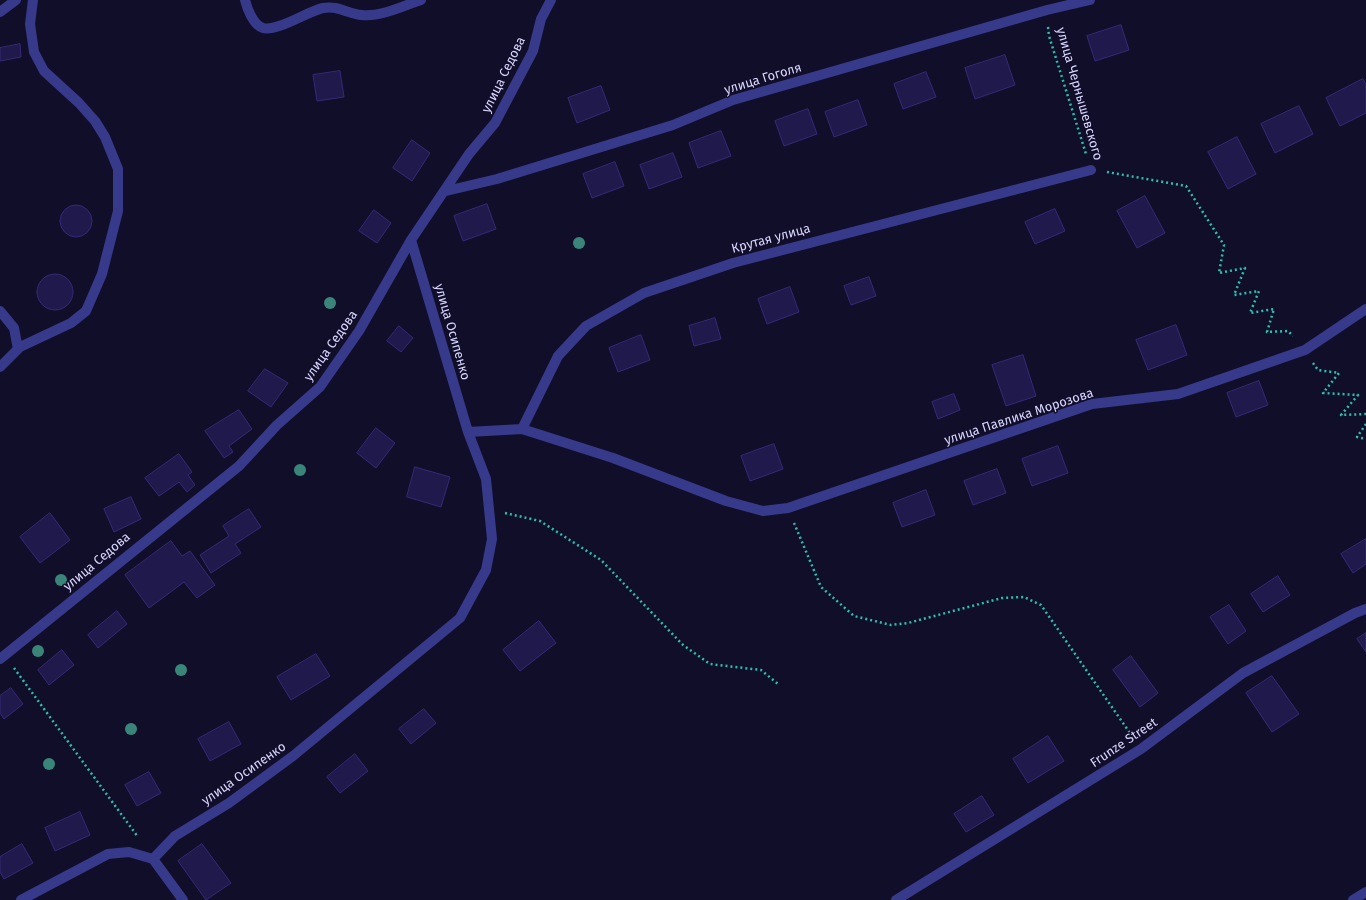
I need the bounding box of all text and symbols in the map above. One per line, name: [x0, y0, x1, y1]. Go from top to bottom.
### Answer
street label: улица Чернышевского: [1053, 26, 1105, 162]
street label: улица Седова: [479, 34, 529, 116]
street label: улица Гоголя: [723, 60, 803, 98]
street label: Крутая улица: [730, 221, 812, 257]
street label: улица Осипенко: [431, 282, 473, 382]
street label: улица Седова: [301, 308, 361, 384]
street label: улица Павлика Морозова: [942, 385, 1096, 449]
street label: улица Седова: [60, 529, 134, 595]
street label: Frunze Street: [1088, 715, 1160, 771]
street label: улица Осипенко: [199, 739, 289, 809]

